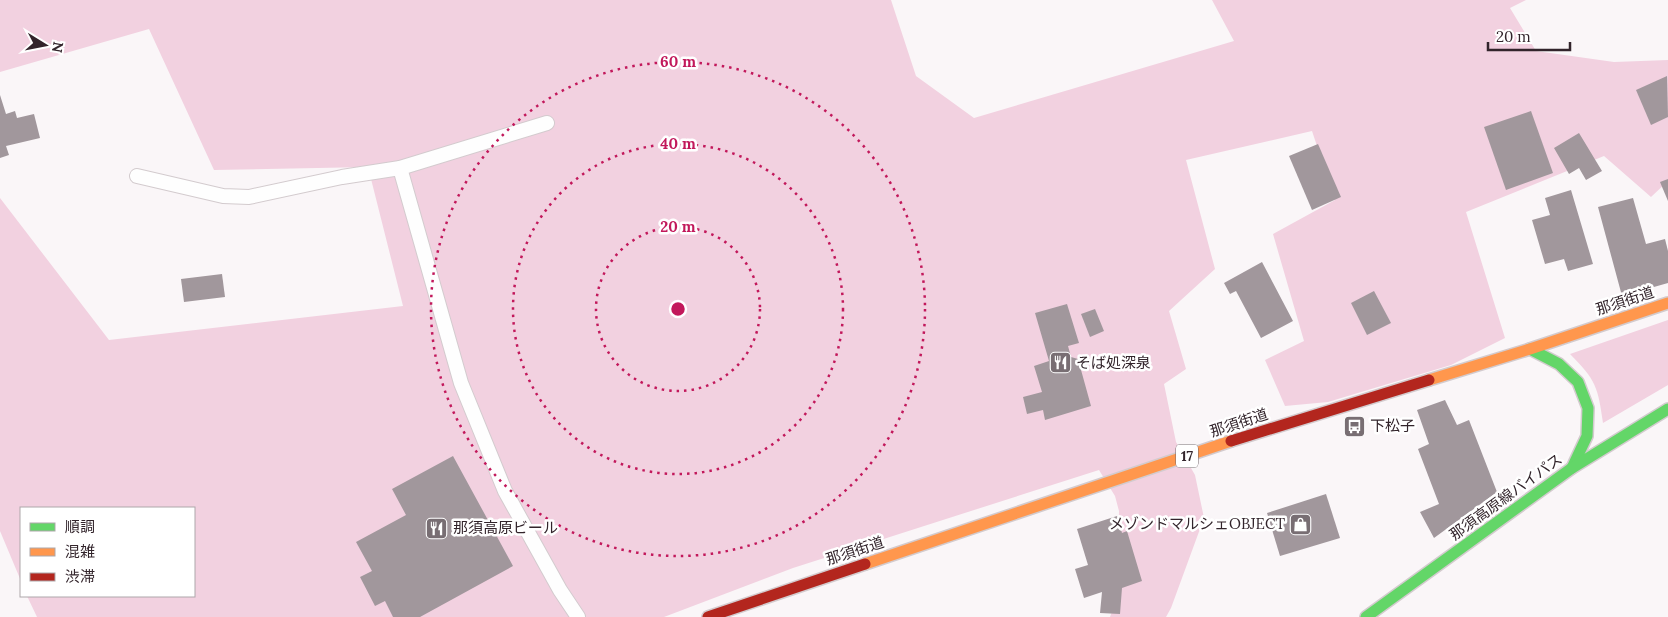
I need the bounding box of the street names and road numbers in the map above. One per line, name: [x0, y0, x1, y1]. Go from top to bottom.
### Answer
street label: 那須街道: [1593, 282, 1656, 319]
street label: 那須街道: [1207, 404, 1270, 441]
road number: 17: [1176, 444, 1198, 468]
street label: 那須高原線バイパス: [1446, 449, 1566, 544]
street label: 那須街道: [823, 532, 886, 569]

